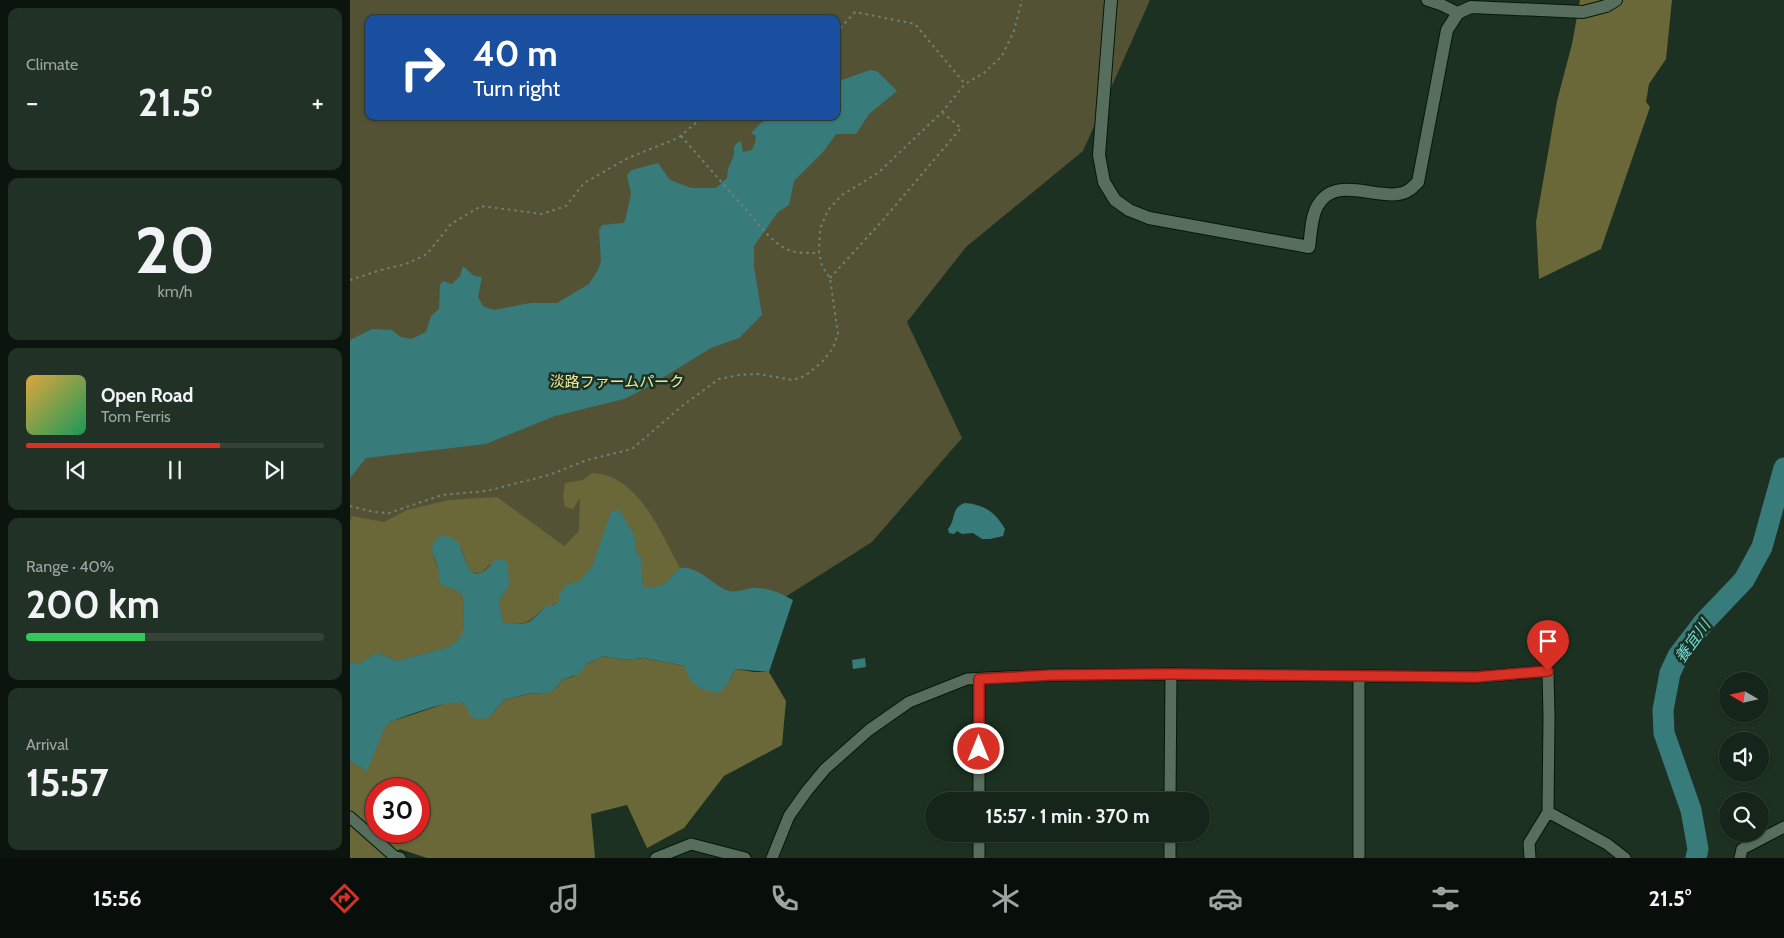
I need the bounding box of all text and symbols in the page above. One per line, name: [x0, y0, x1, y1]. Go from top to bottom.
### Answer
text: 40 m: [473, 32, 558, 75]
icon: right: [390, 35, 455, 100]
text: Climate: [26, 55, 78, 74]
text: Turn right: [473, 75, 560, 102]
text: 21.5°: [138, 79, 212, 126]
text: −: [26, 85, 38, 119]
text: +: [312, 85, 324, 119]
text: 20: [135, 210, 215, 289]
text: km/h: [157, 282, 193, 301]
park label: 淡路ファームパーク: [550, 373, 684, 391]
text: Open Road: [101, 384, 193, 407]
text: Tom Ferris: [101, 407, 171, 426]
icon: previous: [62, 456, 90, 484]
icon: pause: [161, 456, 189, 484]
icon: next: [260, 456, 288, 484]
text: Range · 40%: [26, 557, 114, 576]
text: 200 km: [26, 581, 160, 628]
water label: 養宜川: [1671, 615, 1715, 666]
pin: [1527, 620, 1569, 671]
icon: arrive: [1534, 627, 1562, 655]
north arrow: [1719, 672, 1769, 722]
map controls: [1719, 672, 1769, 842]
position arrow: [952, 722, 1004, 774]
button: sound: [1719, 732, 1769, 782]
text: Arrival: [26, 735, 69, 754]
text: 15:57: [26, 759, 109, 806]
speed limit sign: 30: [365, 778, 430, 843]
button: search: [1719, 792, 1769, 842]
text: 15:57 · 1 min · 370 m: [985, 805, 1150, 828]
icon: directions: [327, 881, 362, 916]
icon: music: [547, 881, 582, 916]
icon: phone: [767, 881, 802, 916]
icon: climate: [988, 881, 1023, 916]
icon: car: [1208, 881, 1243, 916]
icon: filters: [1428, 881, 1463, 916]
text: 15:56: [93, 885, 142, 912]
text: 21.5°: [1648, 885, 1691, 912]

